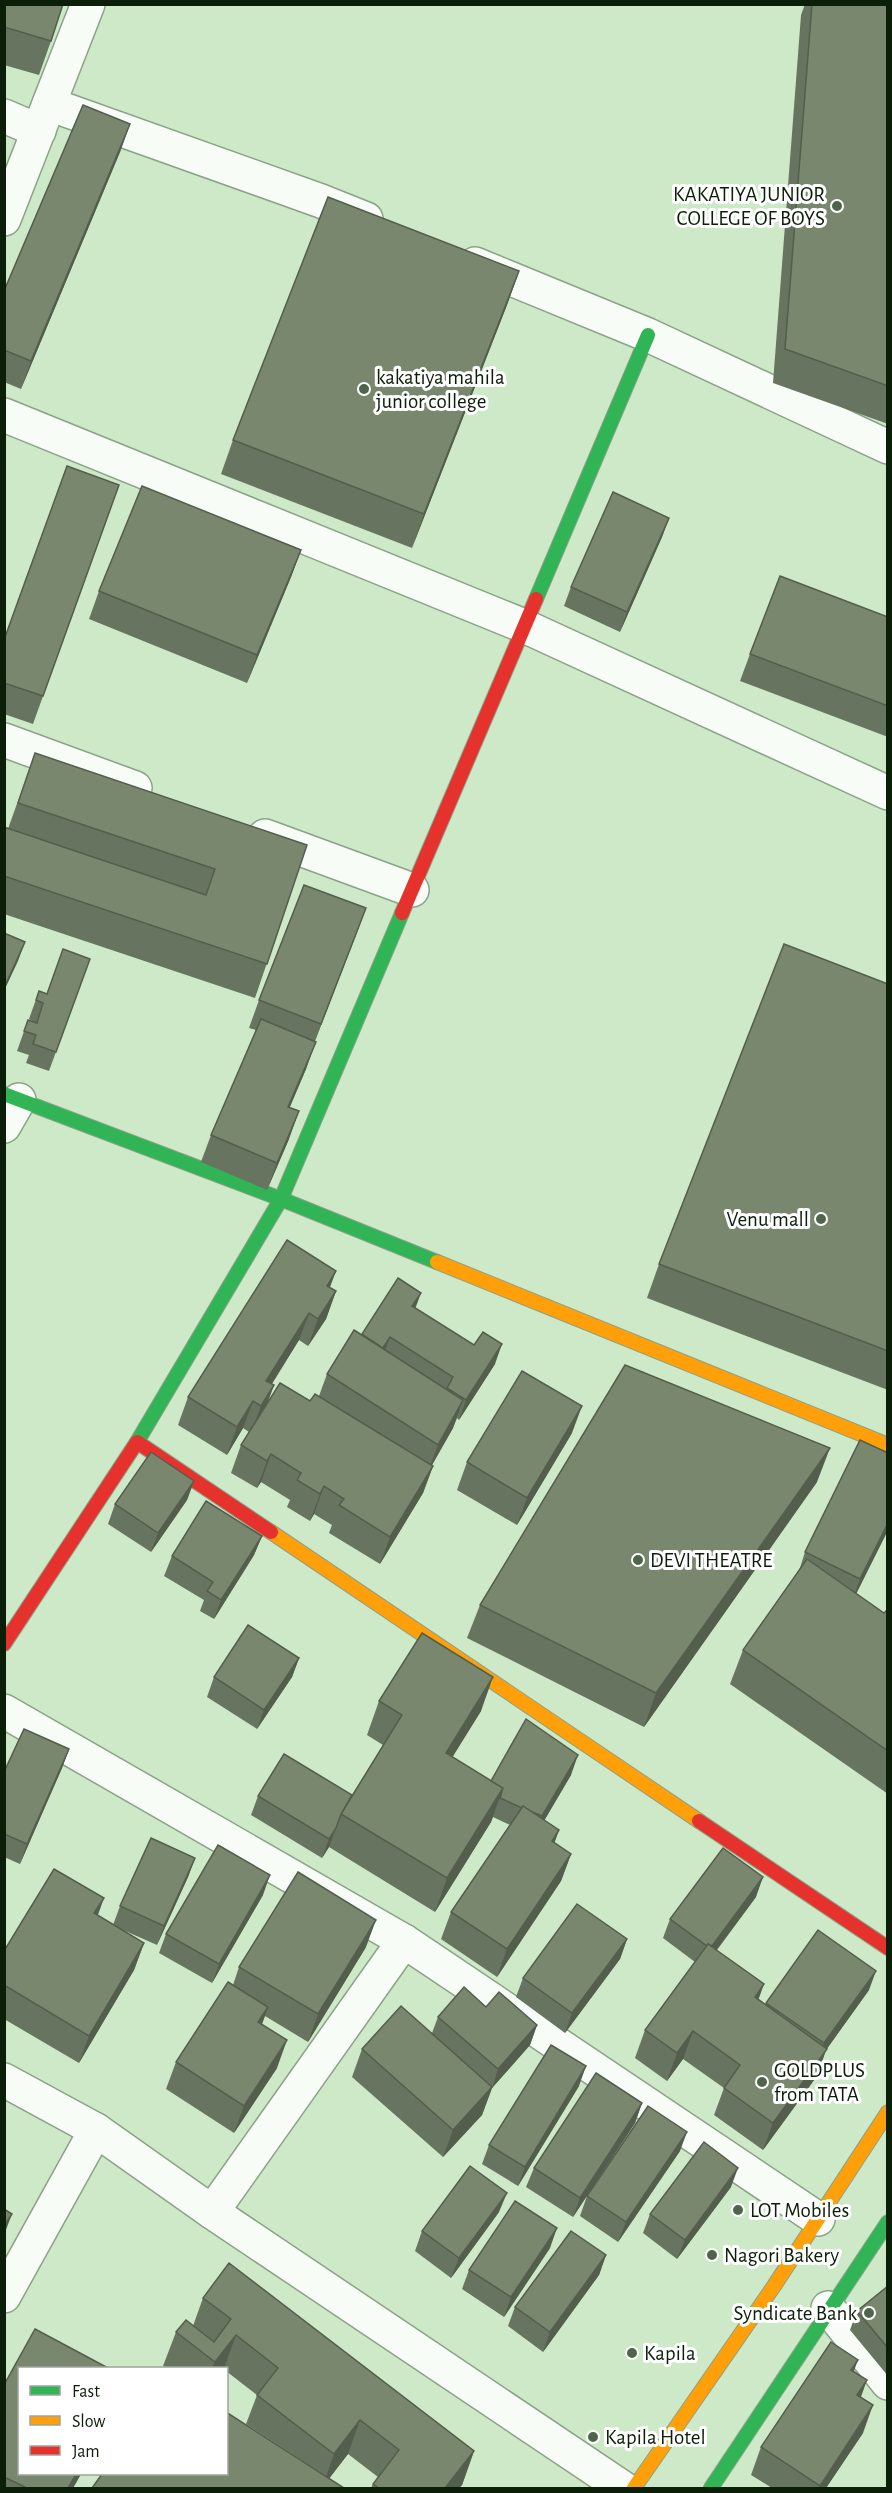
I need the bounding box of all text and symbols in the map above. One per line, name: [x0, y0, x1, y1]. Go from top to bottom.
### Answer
place label: KAKATIYA JUNIOR COLLEGE OF BOYS: [673, 184, 825, 229]
marker: KAKATIYA JUNIOR COLLEGE OF BOYS: [830, 199, 844, 213]
place label: kakatiya mahila junior college: [376, 367, 505, 412]
marker: kakatiya mahila junior college: [357, 382, 371, 396]
place label: Venu mall: [727, 1209, 809, 1230]
marker: Venu mall: [814, 1212, 828, 1226]
place label: DEVI THEATRE: [650, 1550, 772, 1571]
marker: DEVI THEATRE: [631, 1553, 645, 1567]
place label: GOLDPLUS from TATA: [774, 2060, 865, 2105]
marker: GOLDPLUS from TATA: [755, 2075, 769, 2089]
place label: LOT Mobiles: [750, 2200, 849, 2221]
marker: LOT Mobiles: [731, 2203, 745, 2217]
place label: Nagori Bakery: [724, 2245, 839, 2266]
marker: Nagori Bakery: [705, 2248, 719, 2262]
place label: Syndicate Bank: [733, 2303, 857, 2324]
marker: Syndicate Bank: [862, 2306, 876, 2320]
place label: Kapila: [644, 2343, 696, 2364]
marker: Kapila: [625, 2346, 639, 2360]
legend: [18, 2367, 228, 2475]
text: Fast: [72, 2383, 100, 2401]
text: Slow: [72, 2413, 105, 2431]
place label: Kapila Hotel: [605, 2427, 706, 2448]
marker: Kapila Hotel: [586, 2430, 600, 2444]
text: Jam: [72, 2443, 100, 2461]

